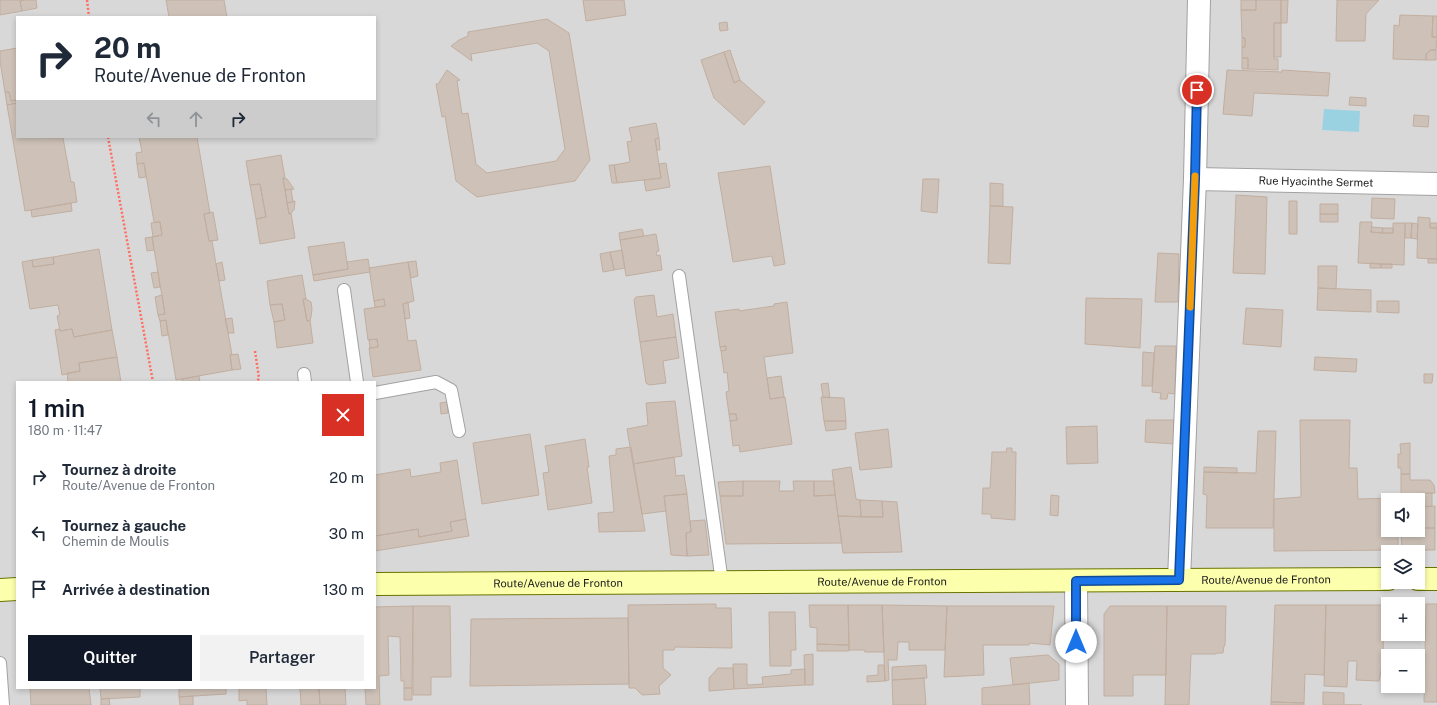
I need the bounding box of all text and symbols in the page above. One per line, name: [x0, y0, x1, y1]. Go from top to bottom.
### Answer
text: 20 m: [94, 31, 161, 64]
icon: right: [28, 32, 80, 84]
text: Route/Avenue de Fronton: [94, 65, 306, 86]
pin: [1180, 73, 1214, 107]
icon: arrive: [1186, 79, 1208, 101]
icon: left: [143, 108, 165, 130]
icon: ahead: [185, 108, 207, 130]
icon: right: [227, 108, 249, 130]
street label: Rue Hyacinthe Sermet: [1258, 174, 1374, 189]
text: 1 min: [28, 394, 85, 422]
button: close: [322, 394, 364, 436]
text: 180 m · 11:47: [28, 423, 103, 438]
text: Tournez à droite: [62, 461, 176, 478]
icon: right: [28, 466, 50, 488]
text: 20 m: [329, 469, 364, 486]
text: Route/Avenue de Fronton: [62, 478, 215, 493]
map controls: [1381, 493, 1425, 693]
button: sound: [1381, 493, 1425, 537]
text: Tournez à gauche: [62, 517, 186, 534]
icon: left: [28, 522, 50, 544]
text: 30 m: [329, 525, 364, 542]
text: Chemin de Moulis: [62, 534, 169, 549]
button: layers: [1381, 545, 1425, 589]
street label: Route/Avenue de Fronton: [1201, 573, 1331, 586]
street label: Route/Avenue de Fronton: [817, 575, 947, 588]
street label: Route/Avenue de Fronton: [493, 577, 623, 589]
icon: arrive: [28, 578, 50, 600]
text: Arrivée à destination: [62, 581, 210, 598]
text: 130 m: [323, 581, 364, 598]
button: +: [1381, 597, 1425, 641]
position arrow: [1055, 621, 1097, 663]
button: Quitter: [28, 635, 192, 681]
button: Partager: [200, 635, 364, 681]
button: −: [1381, 649, 1425, 693]

